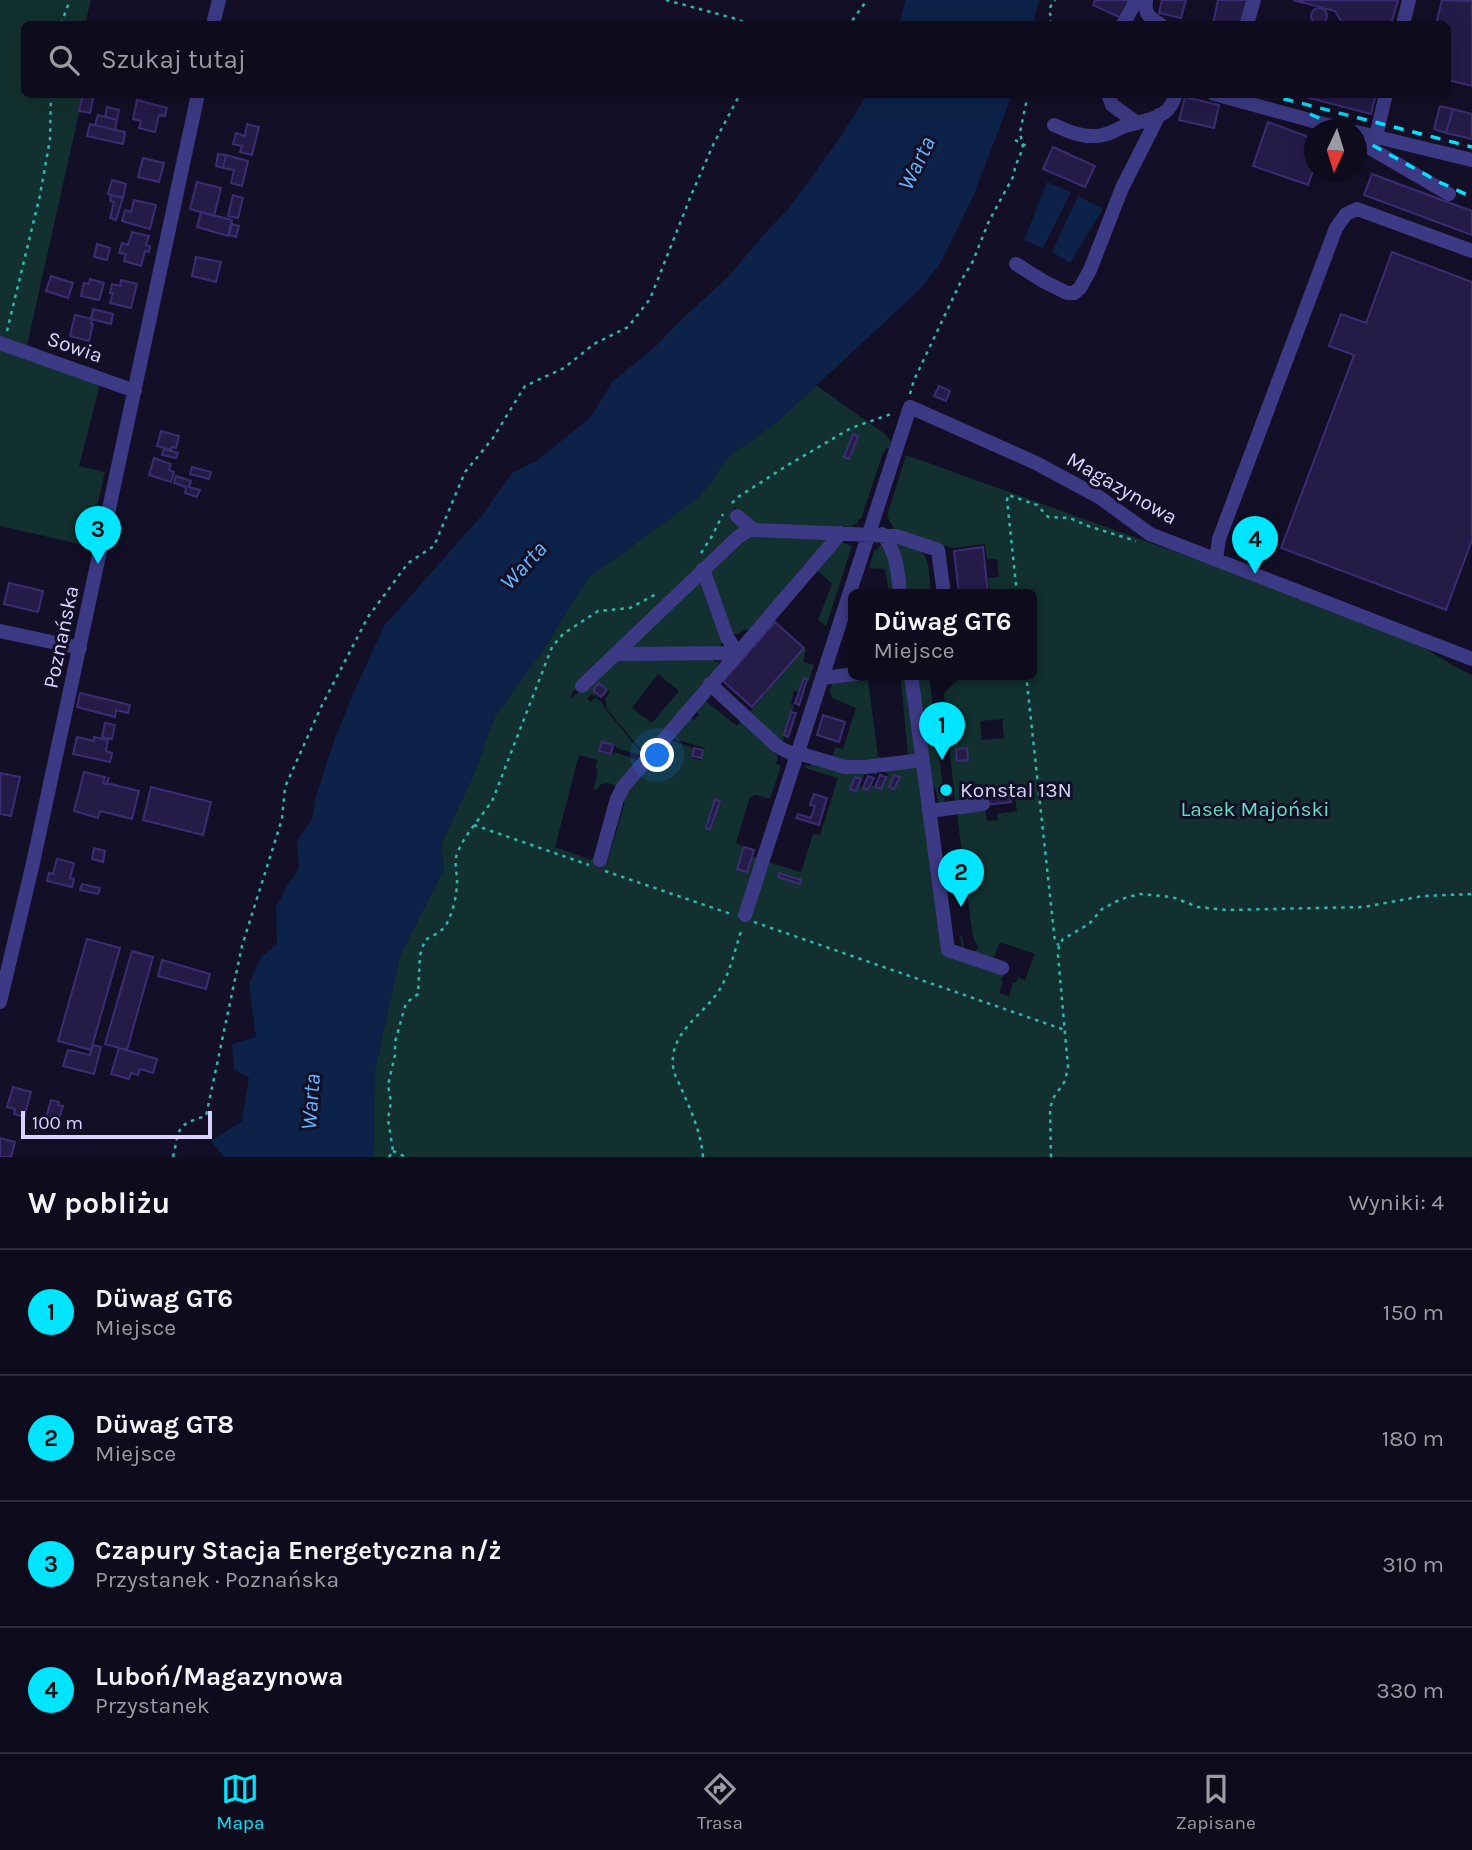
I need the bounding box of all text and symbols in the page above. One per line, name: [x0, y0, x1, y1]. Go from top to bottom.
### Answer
search box: [21, 21, 1451, 98]
icon: search: [45, 41, 83, 79]
text: Szukaj tutaj: [101, 44, 246, 75]
north arrow: [1304, 119, 1367, 182]
water label: Warta: [892, 132, 941, 195]
street label: Sowia: [44, 326, 106, 368]
street label: Magazynowa: [1063, 447, 1181, 529]
pin: 3: [75, 506, 121, 564]
pin: 4: [1232, 516, 1278, 574]
water label: Warta: [494, 535, 553, 595]
street label: Poznańska: [38, 583, 84, 691]
popup: [848, 589, 1037, 680]
text: Düwag GT6: [874, 606, 1011, 637]
text: Miejsce: [874, 637, 955, 664]
pin: 1: [919, 702, 965, 760]
your location: [640, 738, 674, 772]
place label: Konstal 13N: [960, 778, 1072, 802]
marker: Konstal 13N: [938, 782, 954, 798]
park label: Lasek Majoński: [1180, 797, 1330, 821]
pin: 2: [938, 849, 984, 907]
water label: Warta: [295, 1073, 326, 1131]
scale bar: [21, 1108, 212, 1140]
text: 100 m: [32, 1112, 83, 1134]
text: W pobliżu: [28, 1185, 170, 1221]
text: Wyniki: 4: [1349, 1189, 1444, 1216]
text: Düwag GT6: [95, 1283, 233, 1314]
text: 1: [47, 1299, 55, 1326]
text: 150 m: [1383, 1299, 1444, 1326]
text: Miejsce: [95, 1314, 176, 1341]
text: Düwag GT8: [95, 1409, 234, 1440]
text: 2: [44, 1425, 58, 1452]
text: 180 m: [1382, 1425, 1444, 1452]
text: Miejsce: [95, 1440, 176, 1467]
text: Czapury Stacja Energetyczna n/ż: [95, 1535, 501, 1566]
text: 3: [44, 1551, 58, 1578]
text: 310 m: [1382, 1551, 1444, 1578]
text: Przystanek · Poznańska: [95, 1566, 339, 1593]
text: Luboń/Magazynowa: [95, 1661, 343, 1692]
text: 4: [44, 1677, 58, 1704]
text: 330 m: [1376, 1677, 1444, 1704]
text: Przystanek: [95, 1692, 210, 1719]
tab: Mapa: [216, 1770, 264, 1834]
tab: Trasa: [697, 1770, 743, 1834]
tab: Zapisane: [1176, 1770, 1256, 1834]

